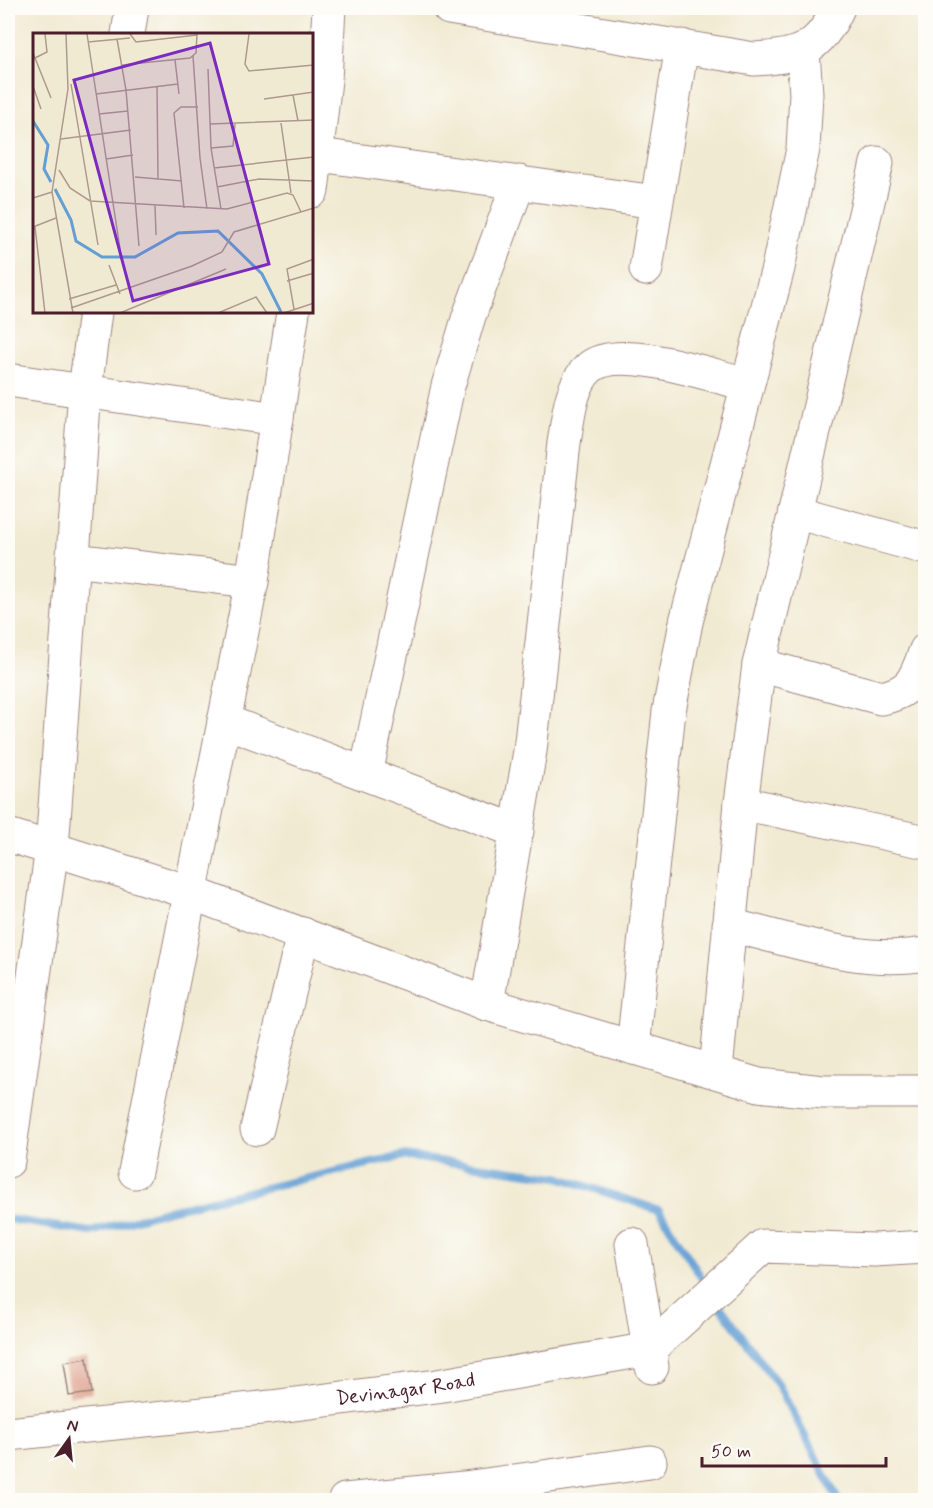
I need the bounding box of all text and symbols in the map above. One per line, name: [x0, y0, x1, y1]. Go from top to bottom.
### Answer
inset map: [33, 33, 314, 314]
street label: Devinagar Road: [334, 1366, 477, 1412]
north arrow: [39, 1409, 99, 1469]
text: N: [65, 1414, 80, 1437]
scale bar: [702, 1430, 886, 1468]
text: 50 m: [711, 1440, 751, 1464]

